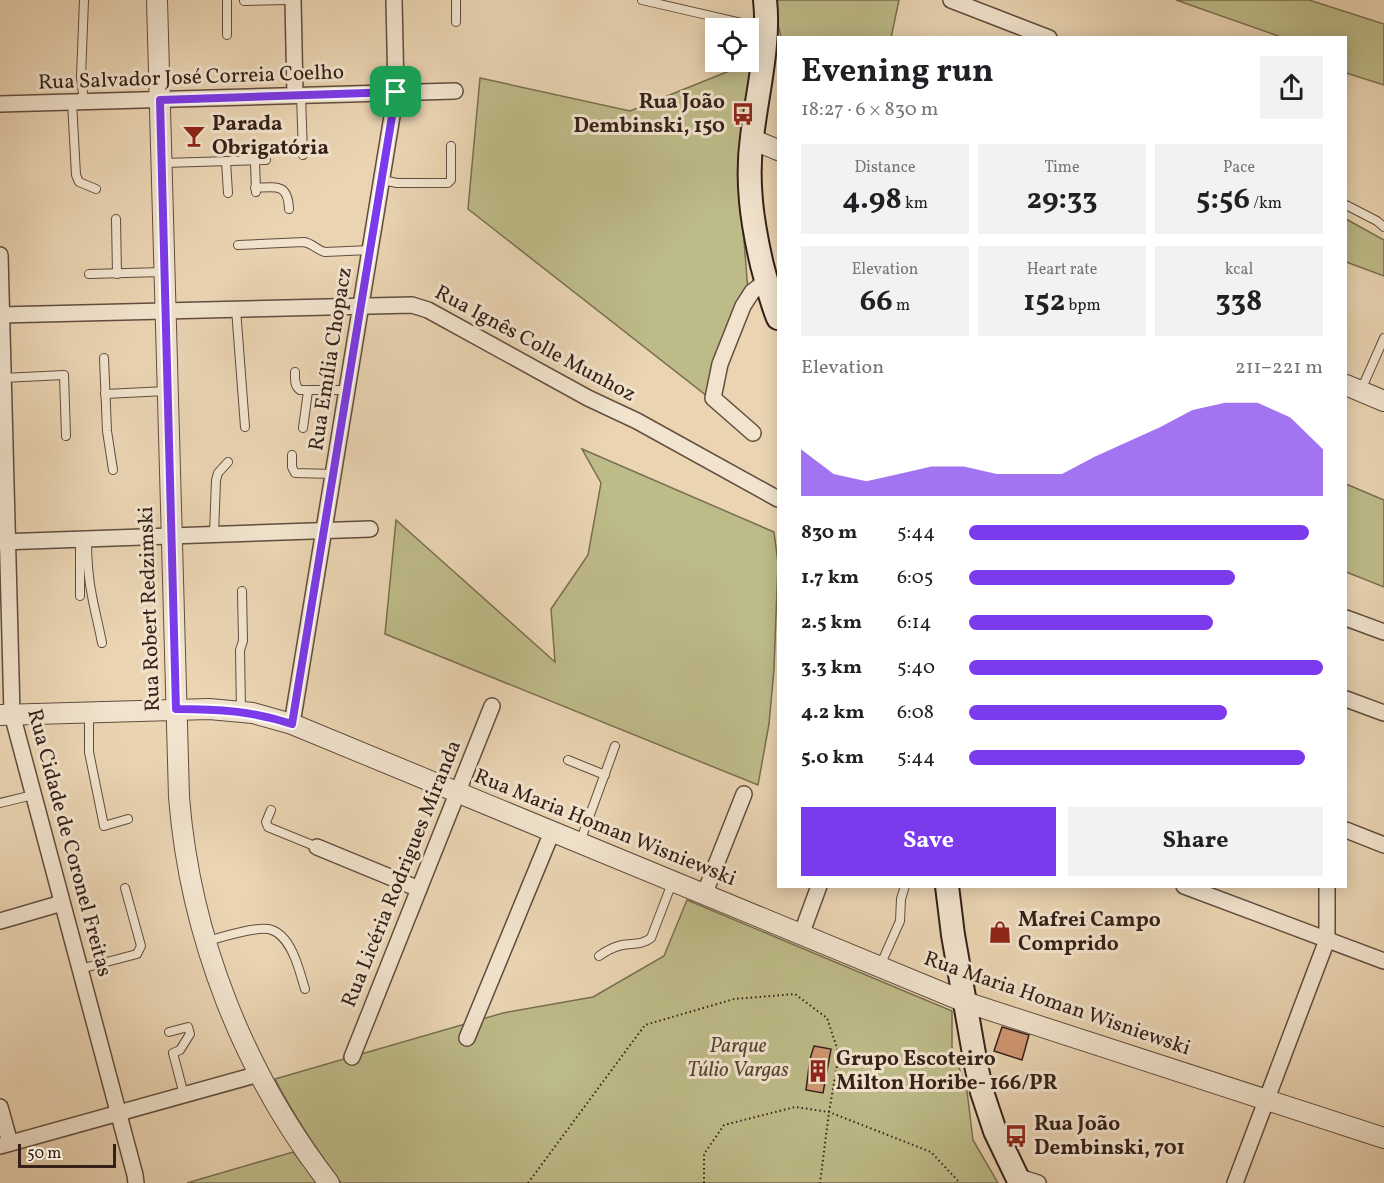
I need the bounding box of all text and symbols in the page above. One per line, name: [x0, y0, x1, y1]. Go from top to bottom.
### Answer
map controls: [705, 18, 759, 72]
button: locate: [705, 18, 759, 72]
text: Evening run: [801, 50, 994, 96]
button: share: [1260, 56, 1323, 119]
street label: Rua Salvador José Correia Coelho: [37, 58, 345, 98]
pin: [370, 66, 421, 117]
icon: arrive: [379, 75, 412, 108]
place label: Rua João Dembinski, 150: [573, 88, 725, 141]
text: 18:27 · 6 × 830 m: [801, 96, 938, 124]
bus stop icon: Rua João Dembinski, 150: [730, 101, 756, 127]
place label: Parada Obrigatória: [212, 110, 329, 163]
bar icon: Parada Obrigatória: [181, 123, 207, 149]
text: Distance: [854, 157, 916, 179]
text: Time: [1044, 157, 1080, 179]
text: Pace: [1223, 157, 1255, 179]
text: 4.98: [842, 179, 902, 221]
text: 29:33: [1026, 179, 1098, 221]
text: 5:56: [1196, 179, 1250, 221]
text: km: [902, 193, 928, 215]
text: /km: [1250, 193, 1282, 215]
text: Elevation: [852, 259, 918, 281]
text: Heart rate: [1027, 259, 1097, 281]
text: kcal: [1225, 259, 1253, 281]
street label: Rua Emília Chopacz: [302, 265, 360, 453]
street label: Rua Ignês Colle Munhoz: [429, 279, 641, 409]
text: 66: [860, 281, 893, 323]
text: 152: [1023, 281, 1065, 323]
text: 338: [1216, 281, 1262, 323]
text: m: [893, 295, 910, 317]
text: bpm: [1065, 295, 1101, 317]
text: Elevation: [801, 354, 884, 382]
text: 211–221 m: [1235, 354, 1323, 382]
street label: Rua Robert Redzimski: [132, 506, 168, 712]
text: 830 m: [801, 519, 857, 547]
text: 5:44: [897, 519, 935, 547]
text: 1.7 km: [801, 564, 859, 592]
text: 6:05: [897, 564, 933, 592]
text: 2.5 km: [801, 609, 862, 637]
text: 6:14: [897, 609, 932, 637]
text: 3.3 km: [801, 654, 862, 682]
text: 5:40: [897, 654, 935, 682]
text: 4.2 km: [801, 699, 865, 727]
text: 6:08: [897, 699, 934, 727]
street label: Rua Cidade de Coronel Freitas: [19, 706, 119, 980]
street label: Rua Licéria Rodrigues Miranda: [335, 736, 469, 1012]
text: 5.0 km: [801, 744, 864, 772]
text: 5:44: [897, 744, 935, 772]
street label: Rua Maria Homan Wisniewski: [470, 762, 740, 894]
button: Save: [801, 807, 1056, 876]
button: Share: [1068, 807, 1323, 876]
place label: Mafrei Campo Comprido: [1018, 906, 1161, 959]
shop icon: Mafrei Campo Comprido: [987, 919, 1013, 945]
street label: Rua Maria Homan Wisniewski: [920, 945, 1194, 1063]
park label: Parque Túlio Vargas: [687, 1032, 789, 1085]
place label: Grupo Escoteiro Milton Horibe- 166/PR: [836, 1045, 1058, 1098]
building icon: Grupo Escoteiro Milton Horibe- 166/PR: [805, 1058, 831, 1084]
place label: Rua João Dembinski, 701: [1034, 1110, 1185, 1163]
bus stop icon: Rua João Dembinski, 701: [1003, 1123, 1029, 1149]
scale bar: [18, 1141, 116, 1168]
text: 50 m: [27, 1143, 61, 1165]

